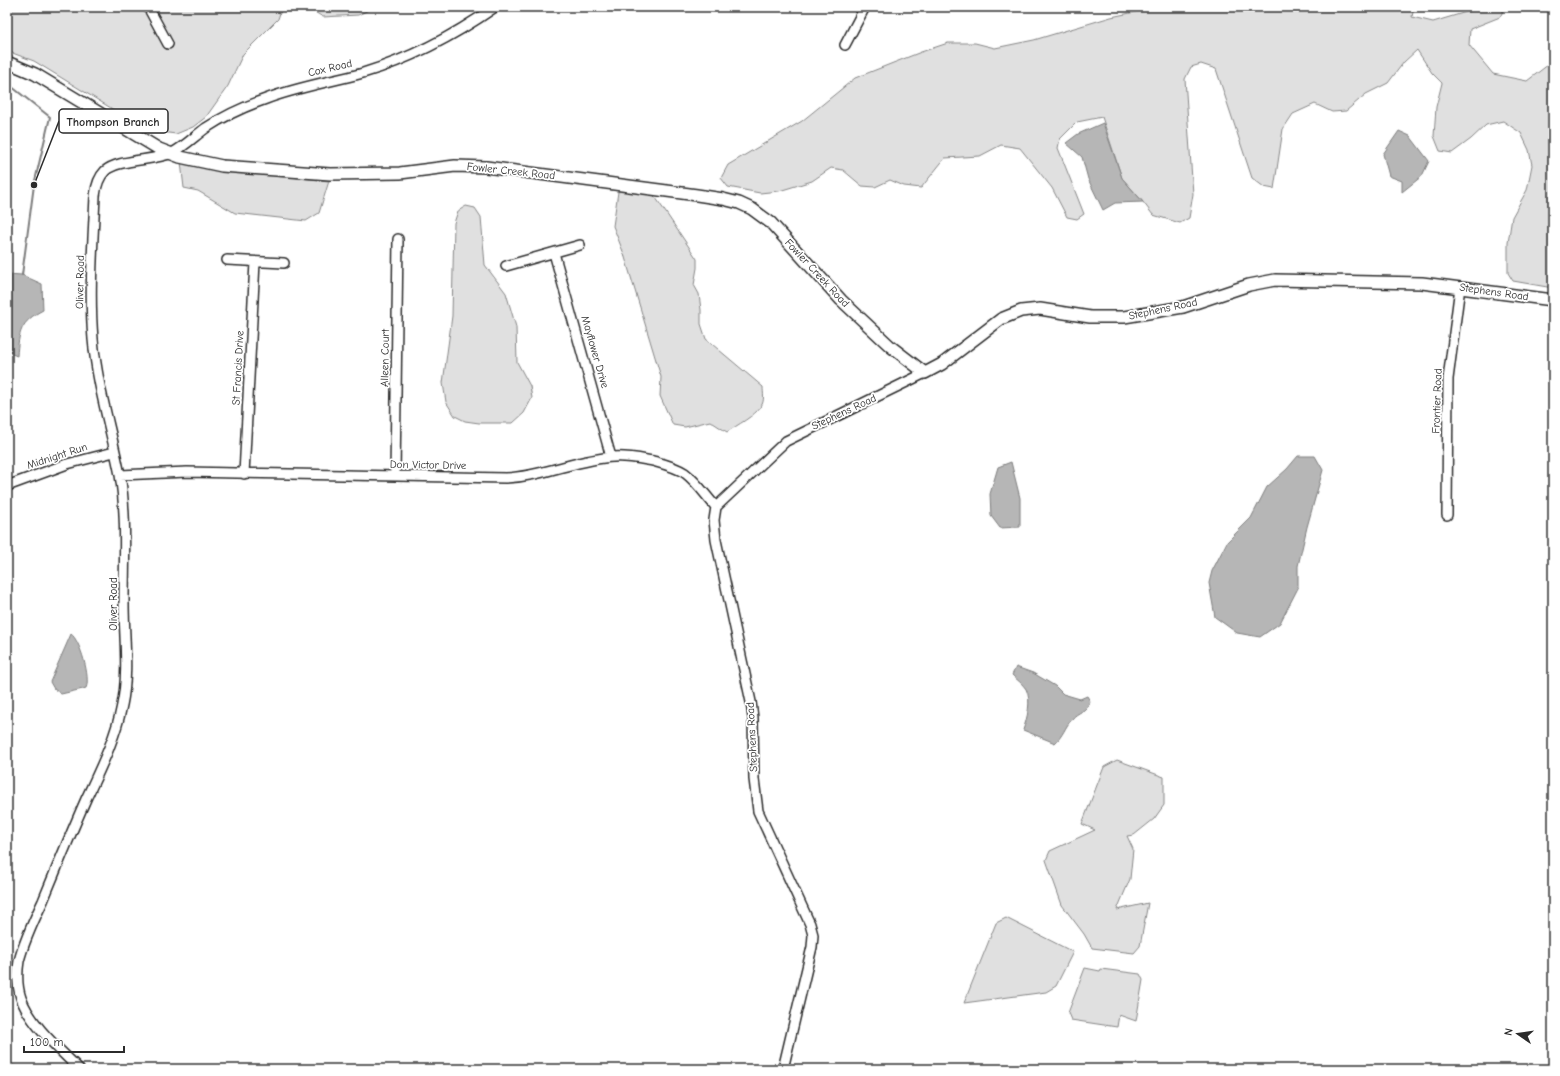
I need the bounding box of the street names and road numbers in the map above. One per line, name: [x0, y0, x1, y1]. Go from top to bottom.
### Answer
street label: Cox Road: [307, 57, 354, 79]
street label: Fowler Creek Road: [466, 160, 556, 182]
street label: Fowler Creek Road: [782, 236, 852, 310]
street label: Oliver Road: [73, 255, 87, 309]
street label: Stephens Road: [1459, 281, 1530, 303]
street label: Stephens Road: [1128, 295, 1199, 323]
street label: Mayflower Drive: [578, 314, 612, 390]
street label: Alleen Court: [378, 328, 392, 387]
street label: St Francis Drive: [230, 330, 246, 406]
street label: Frontier Road: [1429, 368, 1445, 434]
street label: Stephens Road: [810, 391, 878, 433]
street label: Midnight Run: [25, 440, 89, 472]
street label: Don Victor Drive: [390, 458, 467, 472]
street label: Oliver Road: [107, 577, 120, 631]
street label: Stephens Road: [744, 702, 760, 772]

